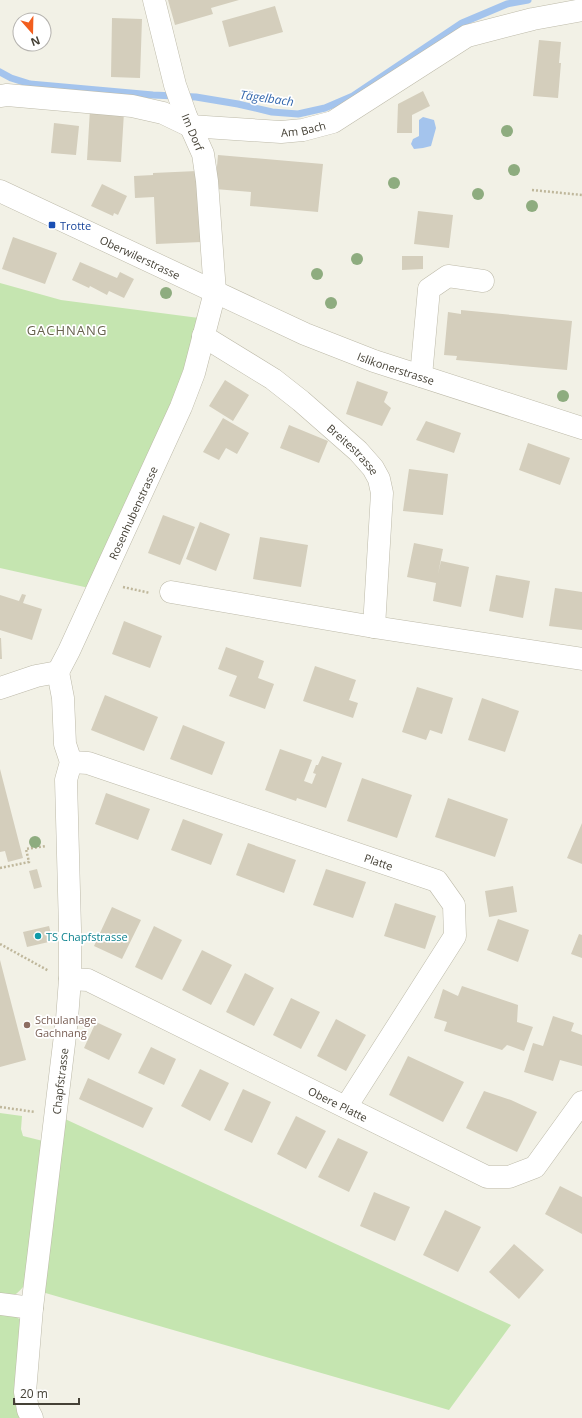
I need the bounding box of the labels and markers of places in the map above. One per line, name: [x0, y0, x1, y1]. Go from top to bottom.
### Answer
place label: Trotte: [60, 218, 91, 233]
marker: Trotte: [47, 220, 57, 230]
place label: TS Chapfstrasse: [46, 929, 128, 944]
marker: TS Chapfstrasse: [33, 931, 43, 941]
place label: Schulanlage Gachnang: [35, 1012, 96, 1040]
marker: Schulanlage Gachnang: [22, 1020, 32, 1030]

